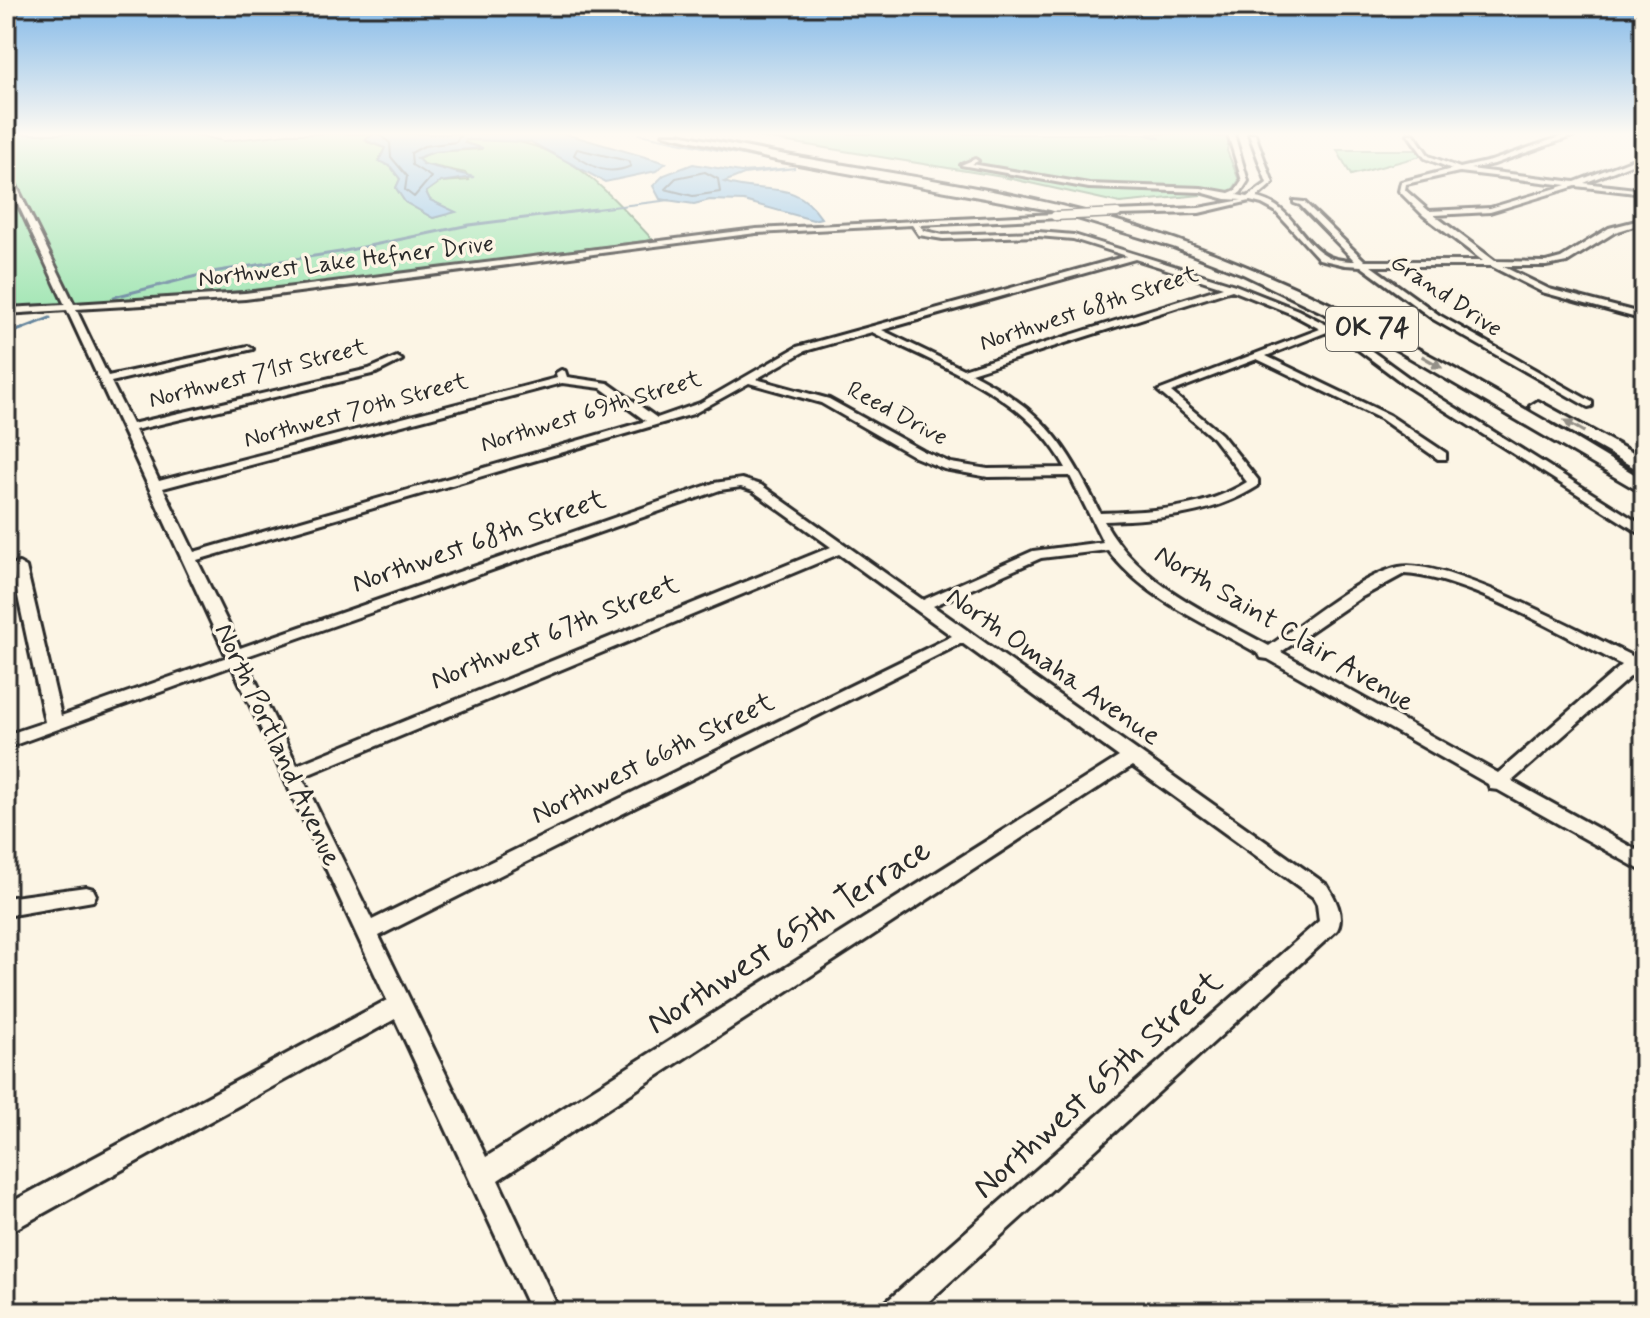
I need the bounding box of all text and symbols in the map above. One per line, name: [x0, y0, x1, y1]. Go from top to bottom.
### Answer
street label: Northwest Lake Hefner Drive: [196, 228, 496, 296]
street label: Grand Drive: [1384, 247, 1508, 345]
street label: Northwest 68th Street: [976, 259, 1202, 359]
road number: OK 74: [1326, 307, 1418, 351]
street label: Northwest 71st Street: [146, 332, 370, 416]
one-way arrow: [1421, 355, 1443, 369]
street label: Northwest 69th Street: [477, 364, 705, 460]
street label: Northwest 70th Street: [240, 366, 472, 456]
street label: Reed Drive: [841, 375, 953, 453]
one-way arrow: [1563, 419, 1585, 433]
street label: Northwest 68th Street: [347, 481, 611, 603]
street label: North Saint Clair Avenue: [1147, 537, 1421, 721]
street label: Northwest 67th Street: [425, 566, 685, 700]
street label: North Omaha Avenue: [938, 579, 1168, 755]
street label: North Portland Avenue: [204, 617, 350, 873]
street label: Northwest 66th Street: [525, 684, 781, 834]
street label: Northwest 65th Terrace: [638, 828, 940, 1046]
street label: Northwest 65th Street: [963, 960, 1233, 1210]

